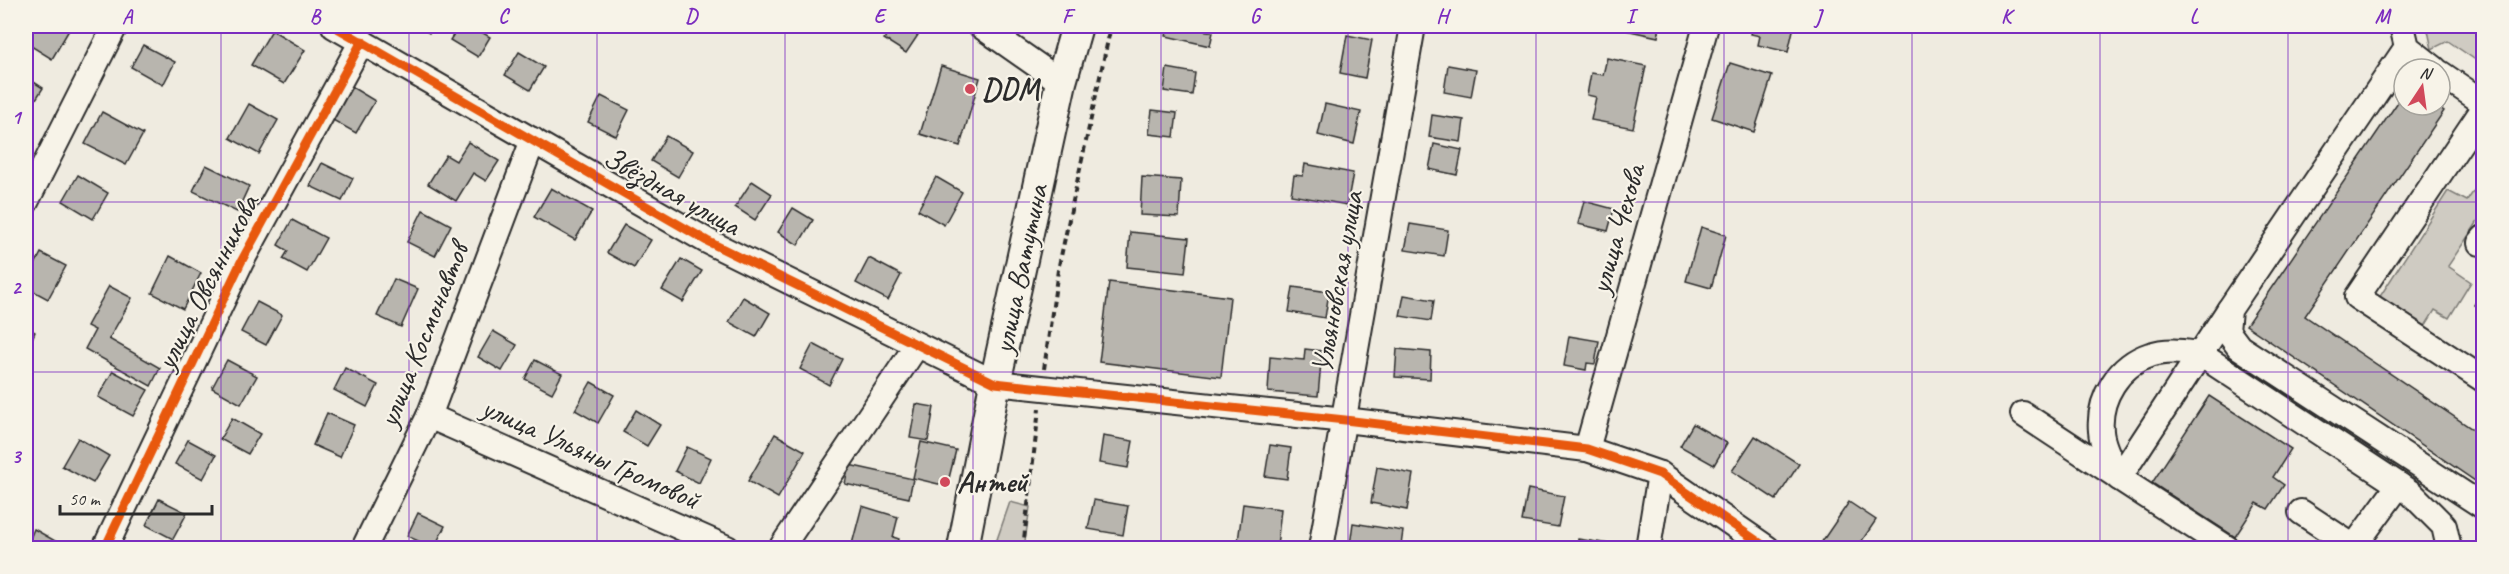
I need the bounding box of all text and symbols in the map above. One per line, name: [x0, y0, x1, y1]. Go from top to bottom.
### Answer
text: A: [122, 4, 134, 29]
text: B: [310, 4, 322, 29]
text: C: [498, 4, 510, 29]
text: D: [685, 4, 699, 29]
text: E: [874, 4, 888, 29]
text: F: [1062, 4, 1076, 29]
text: G: [1250, 4, 1263, 29]
text: H: [1436, 4, 1451, 29]
text: I: [1626, 4, 1639, 29]
text: J: [1813, 4, 1825, 29]
text: K: [2001, 4, 2015, 29]
text: L: [2190, 4, 2200, 29]
text: M: [2375, 4, 2392, 29]
north arrow: [2392, 57, 2452, 117]
text: N: [2418, 63, 2435, 85]
place label: DDM: [982, 70, 1041, 108]
marker: DDM: [963, 82, 977, 96]
text: 1: [12, 105, 23, 130]
street label: Звёздная улица: [597, 138, 749, 245]
street label: улица Чехова: [1580, 157, 1654, 300]
street label: улица Ватутина: [983, 179, 1057, 359]
street label: улица Овсянникова: [146, 186, 268, 378]
street label: Ульяновская улица: [1302, 186, 1372, 376]
street label: улица Космонавтов: [368, 233, 479, 434]
text: 2: [12, 275, 23, 300]
street label: улица Ульяны Громовой: [474, 387, 707, 519]
text: 3: [12, 444, 23, 469]
place label: Антей: [957, 463, 1030, 501]
marker: Антей: [938, 475, 952, 489]
scale bar: [60, 478, 212, 516]
text: 50 m: [69, 488, 102, 510]

